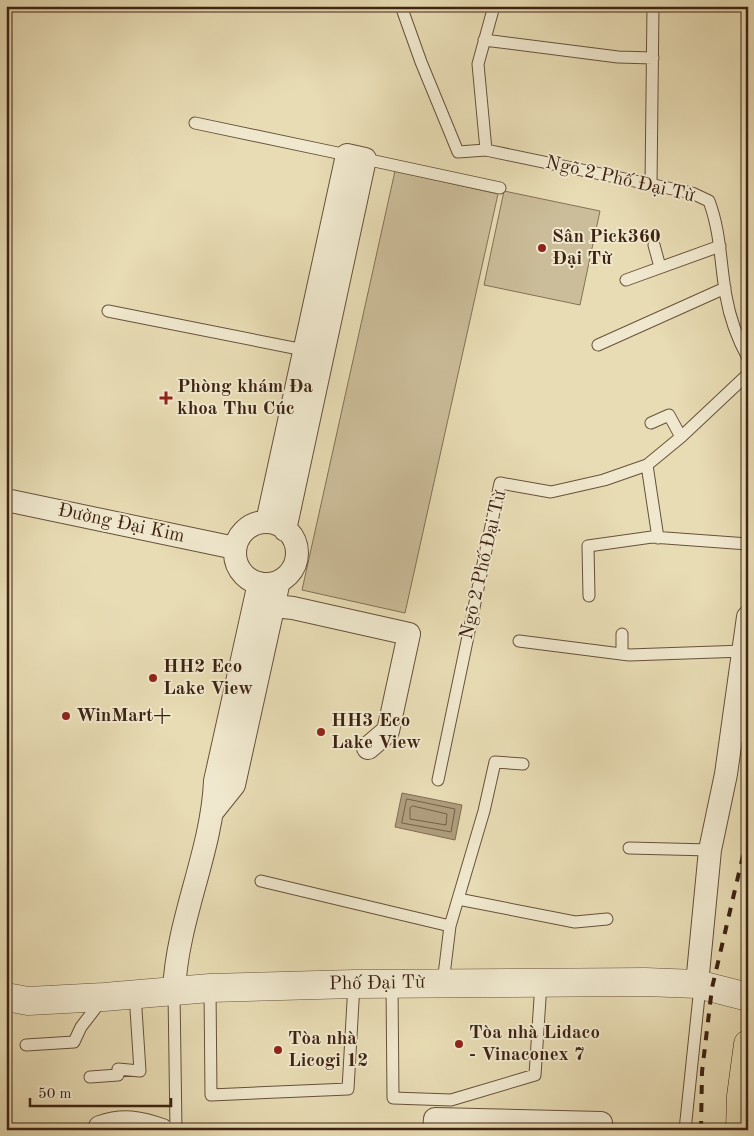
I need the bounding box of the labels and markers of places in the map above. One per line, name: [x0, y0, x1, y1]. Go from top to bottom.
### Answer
place label: Sân Pick360 Đại Từ: [552, 228, 661, 269]
marker: Sân Pick360 Đại Từ: [536, 242, 548, 254]
place label: Phòng khám Đa khoa Thu Cúc: [177, 378, 313, 419]
marker: Phòng khám Đa khoa Thu Cúc: [159, 391, 173, 405]
place label: HH2 Eco Lake View: [163, 658, 253, 699]
marker: HH2 Eco Lake View: [147, 672, 159, 684]
place label: WinMart+: [76, 707, 171, 726]
marker: WinMart+: [60, 710, 72, 722]
place label: HH3 Eco Lake View: [331, 712, 421, 753]
marker: HH3 Eco Lake View: [315, 726, 327, 738]
place label: Tòa nhà Lidaco - Vinaconex 7: [469, 1024, 600, 1065]
place label: Tòa nhà Licogi 12: [288, 1030, 368, 1071]
marker: Tòa nhà Lidaco - Vinaconex 7: [453, 1038, 465, 1050]
marker: Tòa nhà Licogi 12: [272, 1044, 284, 1056]

